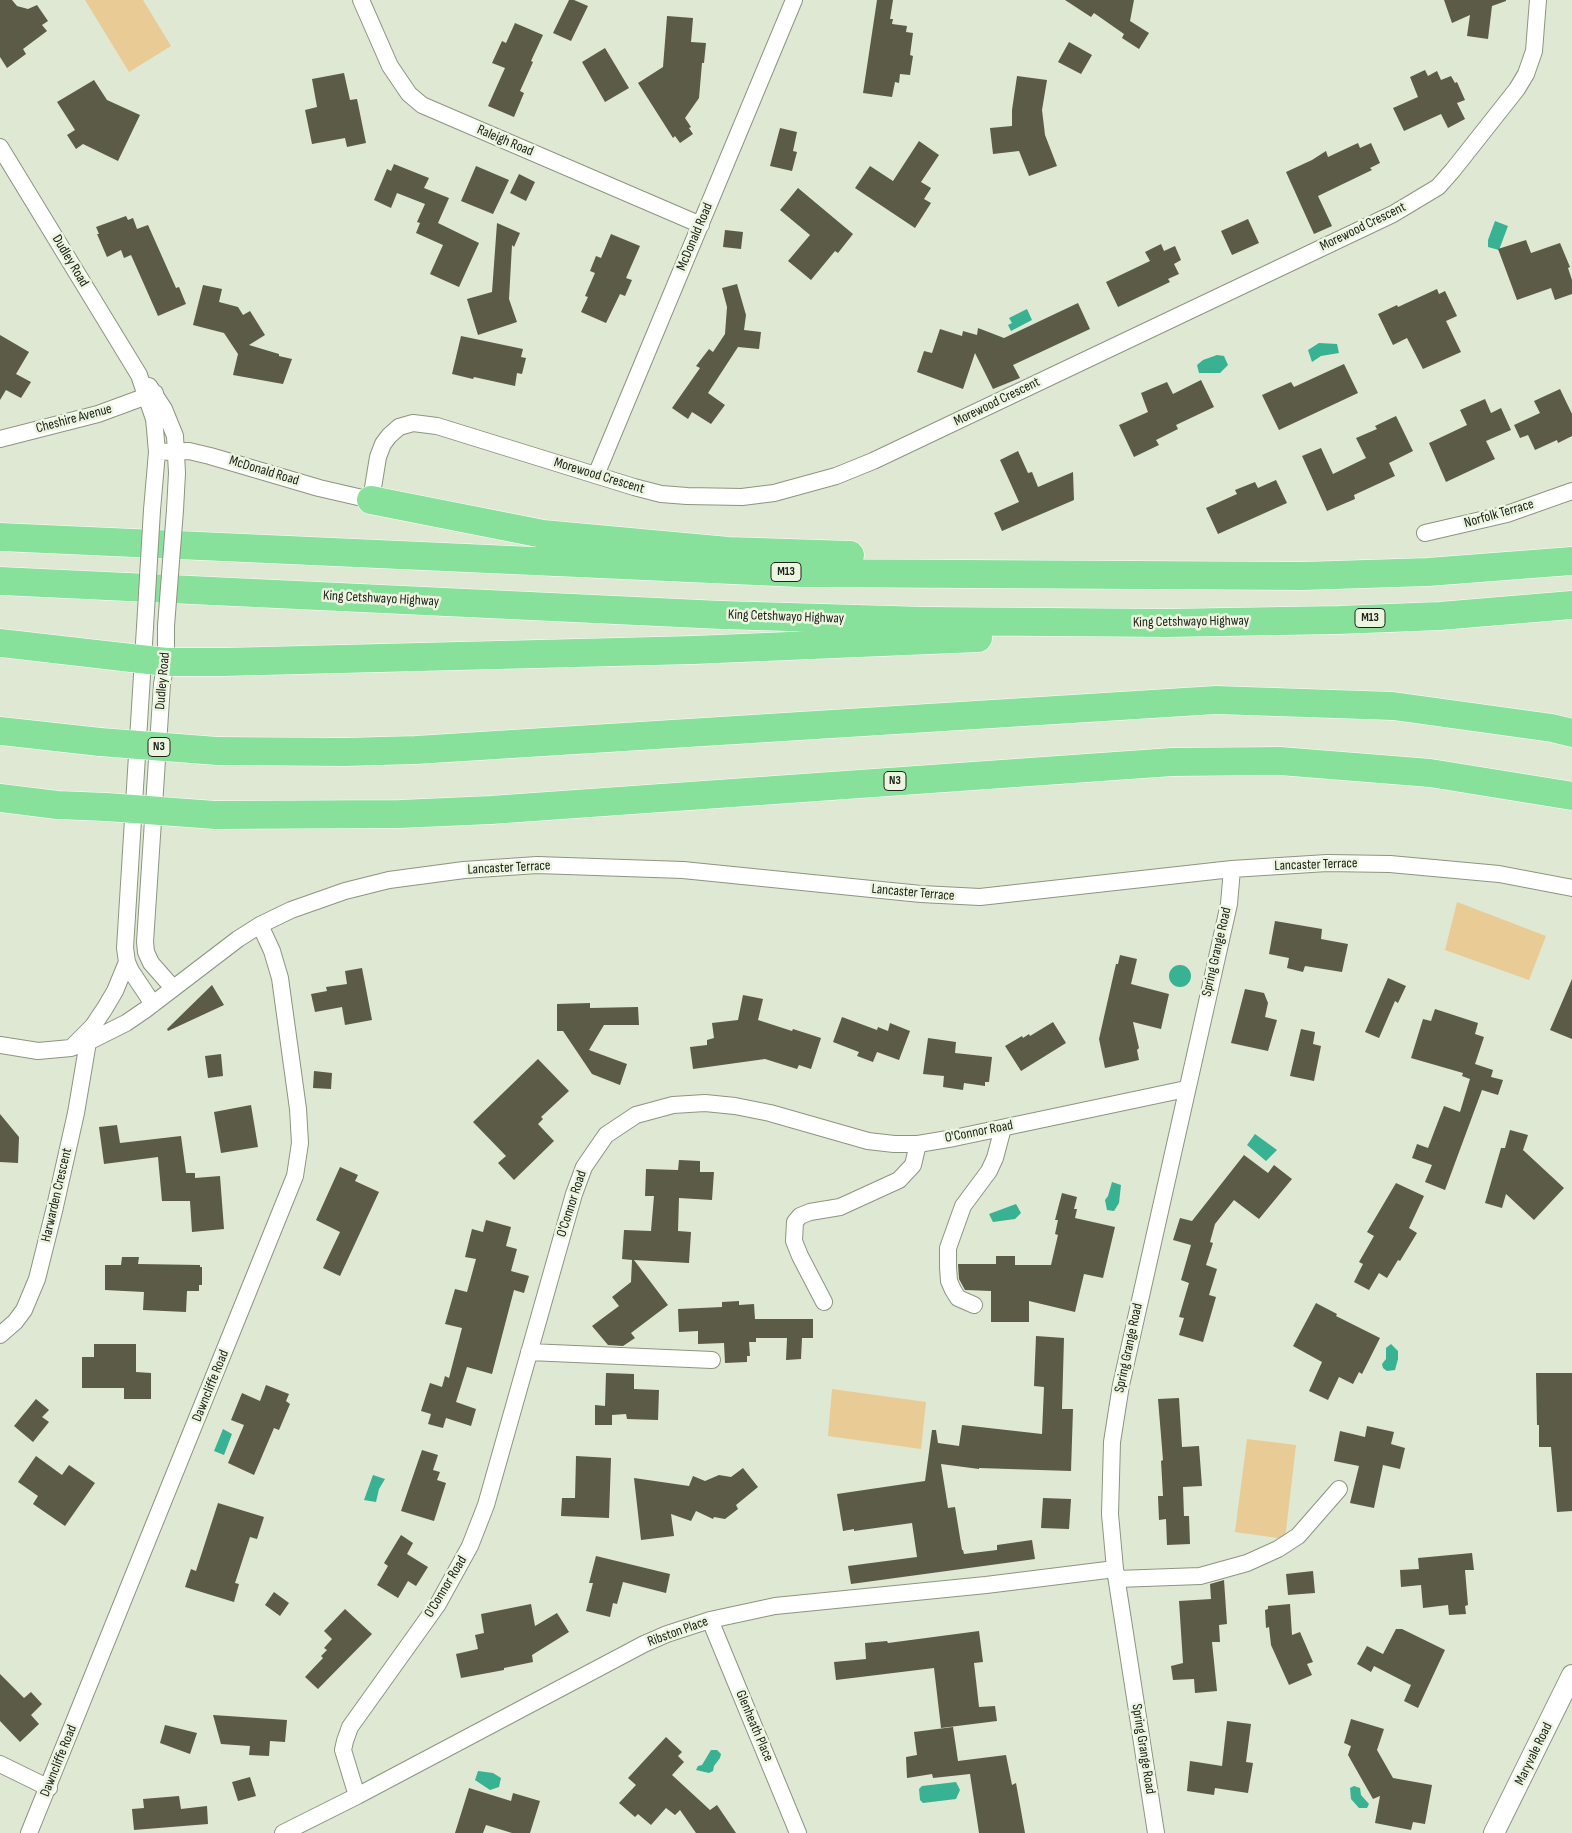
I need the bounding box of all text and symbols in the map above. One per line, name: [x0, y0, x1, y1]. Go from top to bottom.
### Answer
street label: Raleigh Road: [474, 122, 536, 160]
street label: Morewood Crescent: [1317, 199, 1409, 255]
street label: McDonald Road: [673, 201, 717, 273]
street label: Dudley Road: [48, 232, 92, 290]
street label: Morewood Crescent: [951, 374, 1043, 430]
street label: Cheshire Avenue: [34, 401, 114, 437]
street label: McDonald Road: [227, 452, 301, 490]
street label: Morewood Crescent: [552, 454, 646, 498]
street label: Norfolk Terrace: [1462, 496, 1536, 532]
road number: M13: [771, 562, 801, 582]
street label: King Cetshwayo Highway: [323, 588, 439, 610]
street label: King Cetshwayo Highway: [728, 607, 844, 627]
road number: M13: [1355, 608, 1385, 628]
street label: King Cetshwayo Highway: [1133, 613, 1249, 631]
street label: Dudley Road: [152, 652, 174, 710]
road number: N3: [148, 738, 170, 756]
road number: N3: [884, 771, 906, 790]
street label: Lancaster Terrace: [1274, 855, 1358, 875]
street label: Lancaster Terrace: [467, 857, 551, 879]
street label: Lancaster Terrace: [871, 881, 955, 905]
street label: Spring Grange Road: [1199, 906, 1235, 998]
street label: O'Connor Road: [944, 1117, 1014, 1147]
street label: Harwarden Crescent: [38, 1146, 76, 1244]
street label: O'Connor Road: [553, 1169, 591, 1239]
street label: Spring Grange Road: [1111, 1302, 1147, 1394]
street label: Dawncliffe Road: [189, 1348, 233, 1424]
street label: O'Connor Road: [421, 1553, 471, 1621]
street label: Ribston Place: [645, 1613, 711, 1651]
street label: Glenheath Place: [731, 1688, 777, 1764]
street label: Spring Grange Road: [1128, 1703, 1158, 1795]
street label: Maryvale Road: [1512, 1720, 1556, 1788]
street label: Dawncliffe Road: [37, 1723, 81, 1799]

